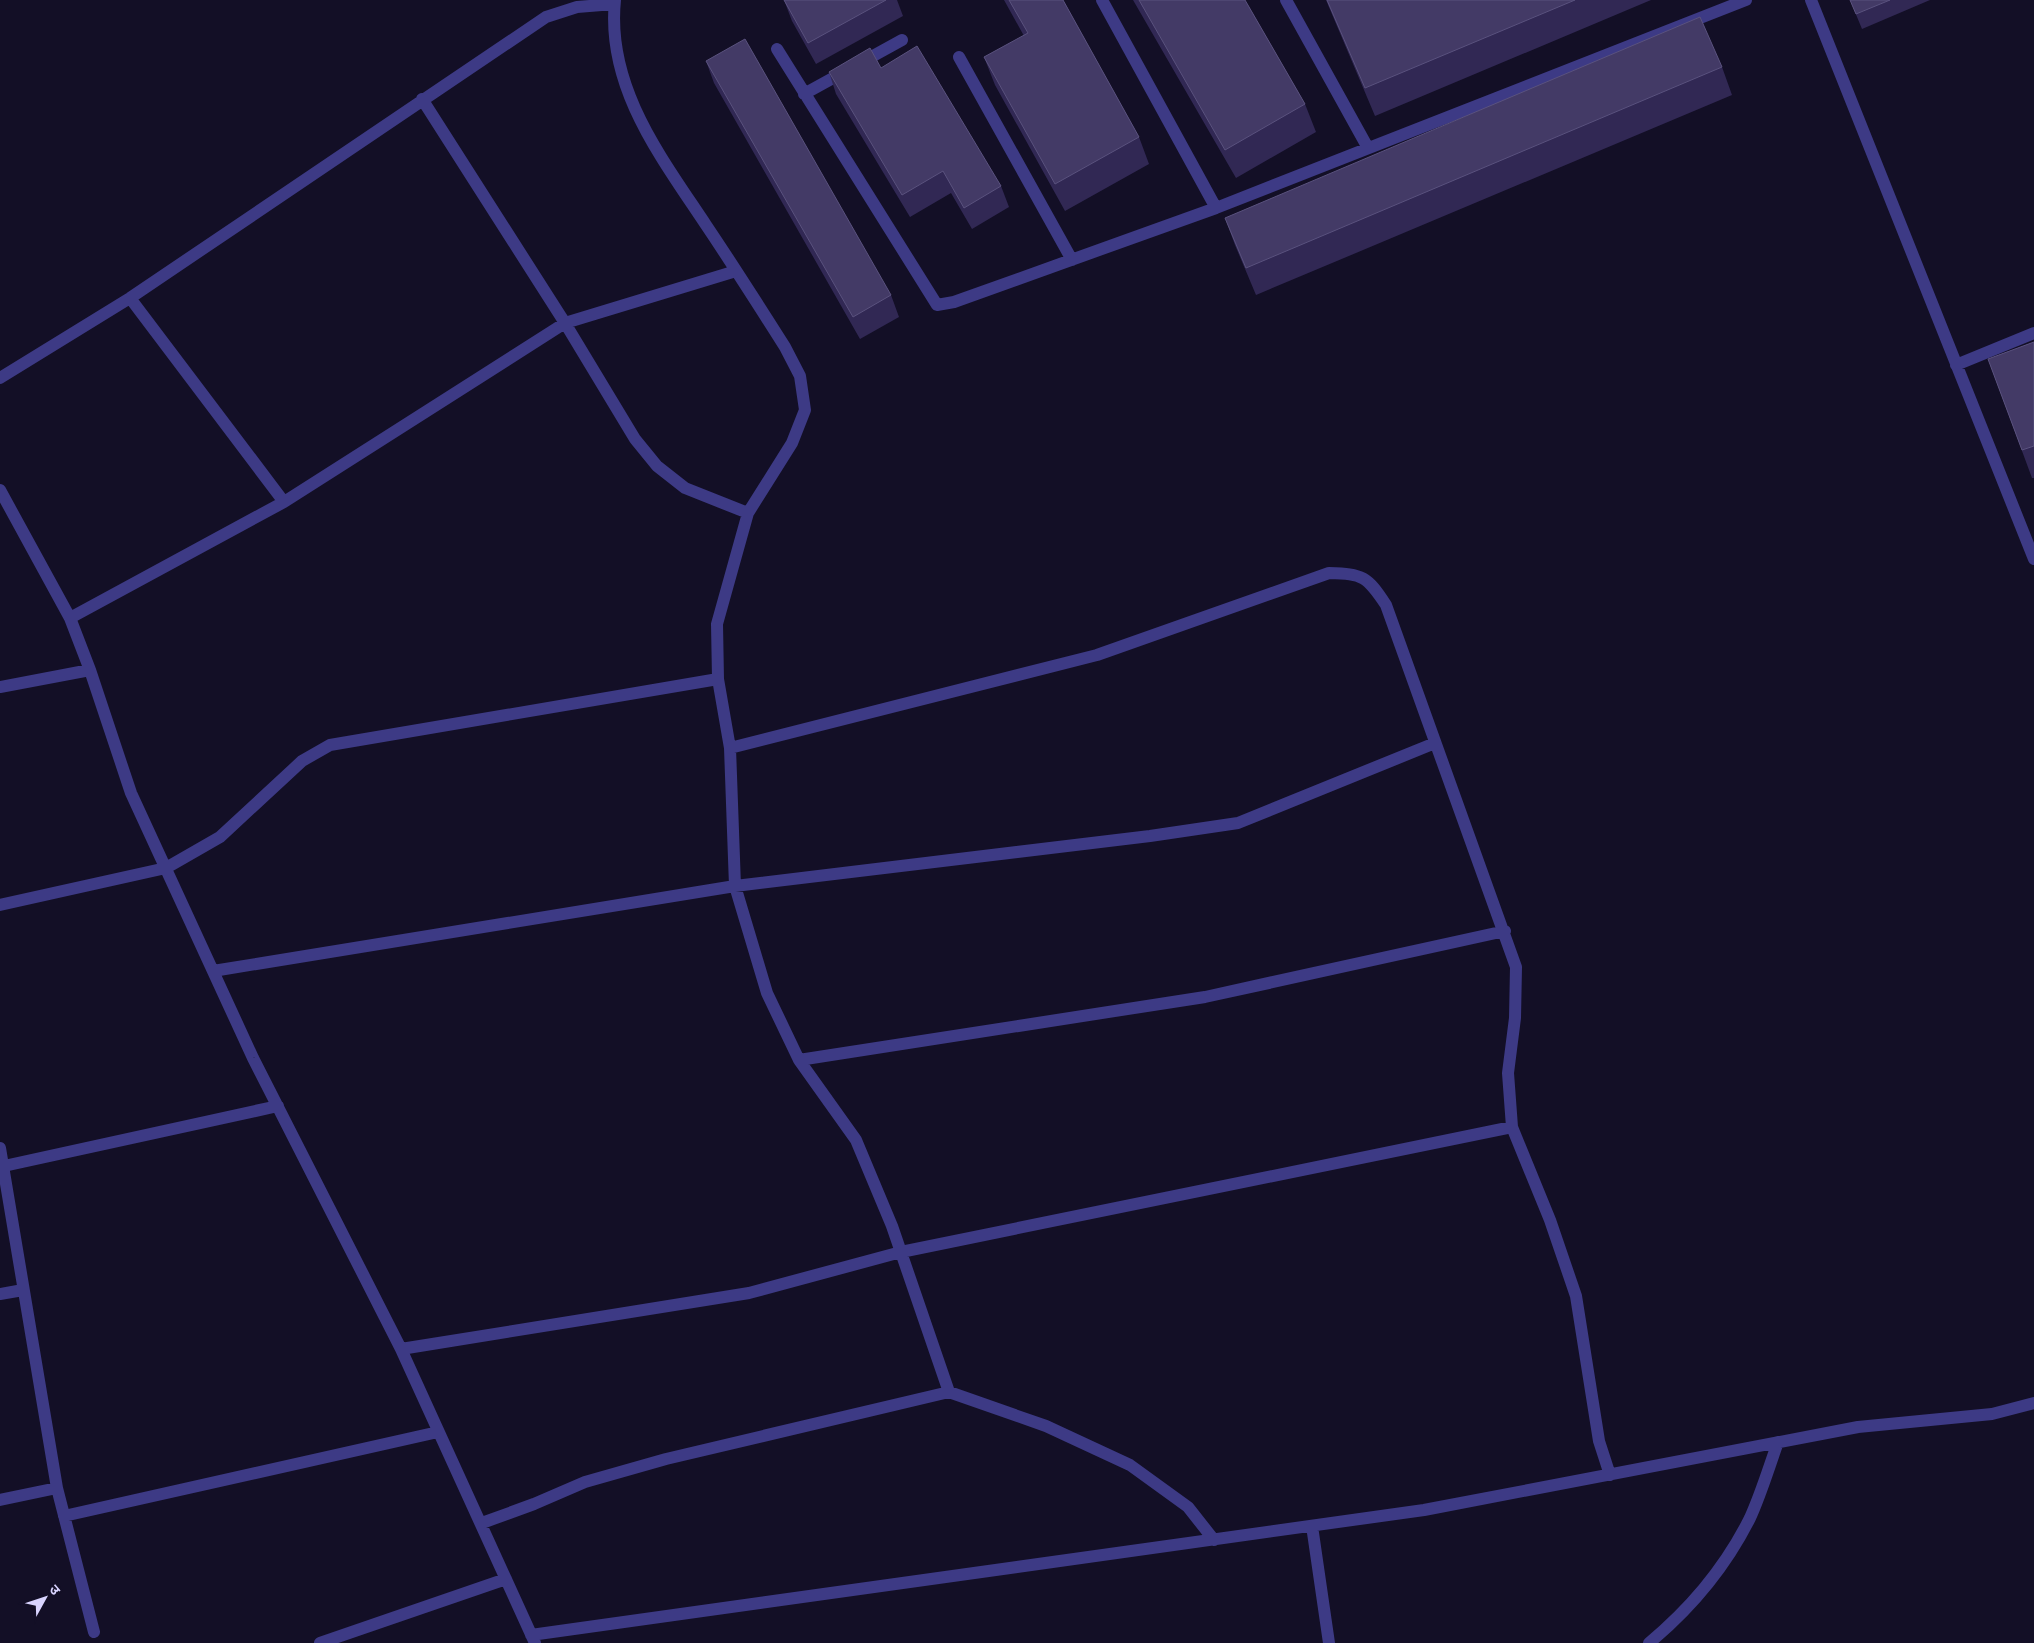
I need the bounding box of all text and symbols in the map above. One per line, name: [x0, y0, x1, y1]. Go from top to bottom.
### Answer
north arrow: [20, 1573, 70, 1623]
text: उ: [45, 1581, 65, 1599]

